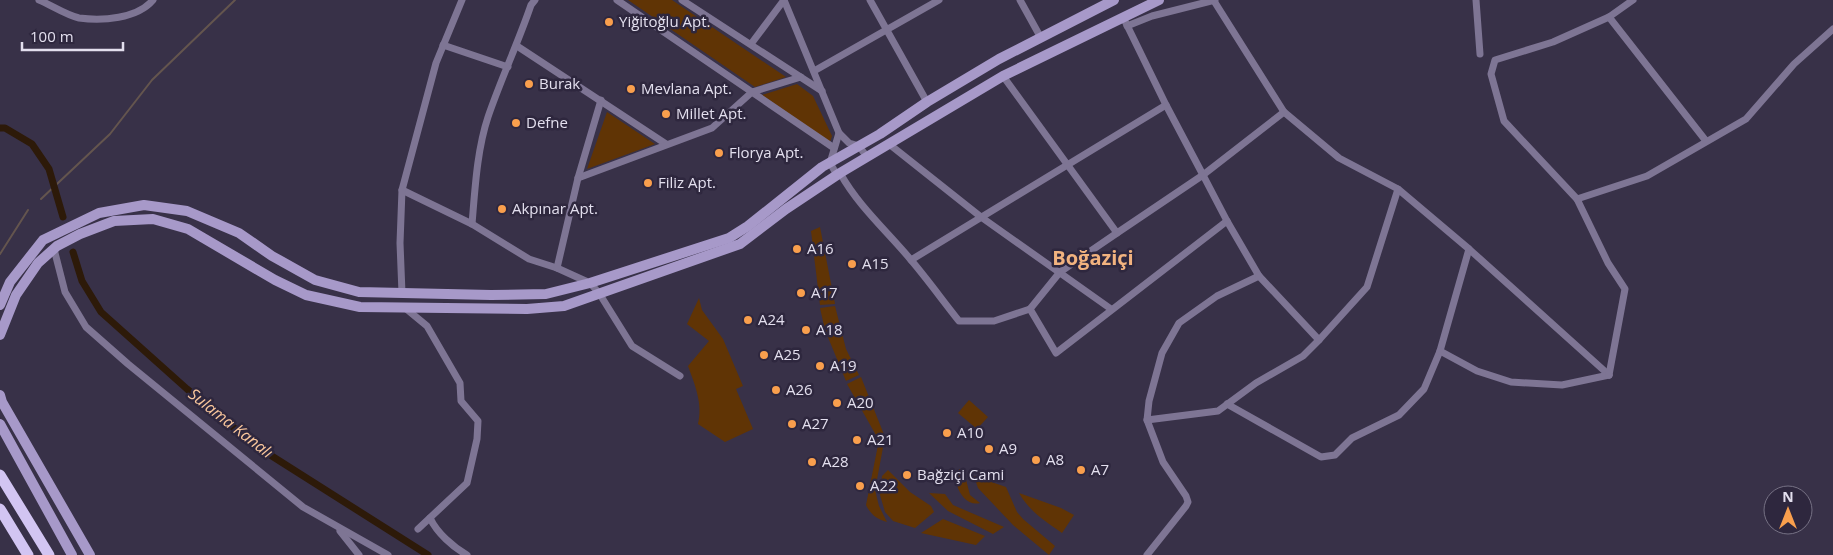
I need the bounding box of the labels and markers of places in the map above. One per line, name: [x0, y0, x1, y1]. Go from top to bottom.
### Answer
place label: Yiğitoğlu Apt.: [619, 11, 710, 31]
marker: Yiğitoğlu Apt.: [603, 16, 615, 28]
place label: Burak: [539, 73, 580, 93]
marker: Burak: [523, 78, 535, 90]
place label: Mevlana Apt.: [641, 78, 732, 98]
marker: Mevlana Apt.: [625, 83, 637, 95]
place label: Millet Apt.: [676, 103, 746, 123]
marker: Millet Apt.: [660, 108, 672, 120]
place label: Defne: [526, 112, 568, 132]
marker: Defne: [510, 117, 522, 129]
place label: Florya Apt.: [729, 142, 803, 162]
marker: Florya Apt.: [713, 147, 725, 159]
place label: Filiz Apt.: [658, 172, 716, 192]
marker: Filiz Apt.: [642, 177, 654, 189]
place label: Akpınar Apt.: [512, 198, 598, 218]
marker: Akpınar Apt.: [496, 203, 508, 215]
place label: A16: [807, 238, 834, 258]
marker: A16: [791, 243, 803, 255]
place label: A15: [862, 253, 889, 273]
marker: A15: [846, 258, 858, 270]
place label: A17: [811, 282, 838, 302]
marker: A17: [795, 287, 807, 299]
place label: A24: [758, 309, 785, 329]
marker: A24: [742, 314, 754, 326]
place label: A18: [816, 319, 843, 339]
marker: A18: [800, 324, 812, 336]
place label: A25: [774, 344, 801, 364]
marker: A25: [758, 349, 770, 361]
place label: A19: [830, 355, 857, 375]
marker: A19: [814, 360, 826, 372]
place label: A26: [786, 379, 813, 399]
marker: A26: [770, 384, 782, 396]
place label: A20: [847, 392, 874, 412]
marker: A20: [831, 397, 843, 409]
place label: A27: [802, 413, 829, 433]
marker: A27: [786, 418, 798, 430]
place label: A10: [957, 422, 984, 442]
marker: A10: [941, 427, 953, 439]
place label: A21: [867, 429, 894, 449]
marker: A21: [851, 434, 863, 446]
place label: A9: [999, 438, 1017, 458]
marker: A9: [983, 443, 995, 455]
place label: A8: [1046, 449, 1064, 469]
place label: A28: [822, 451, 849, 471]
marker: A8: [1030, 454, 1042, 466]
marker: A28: [806, 456, 818, 468]
place label: A7: [1091, 459, 1109, 479]
place label: Bağziçi Cami: [917, 464, 1004, 484]
marker: A7: [1075, 464, 1087, 476]
marker: Bağziçi Cami: [901, 469, 913, 481]
place label: A22: [870, 475, 897, 495]
marker: A22: [854, 480, 866, 492]

